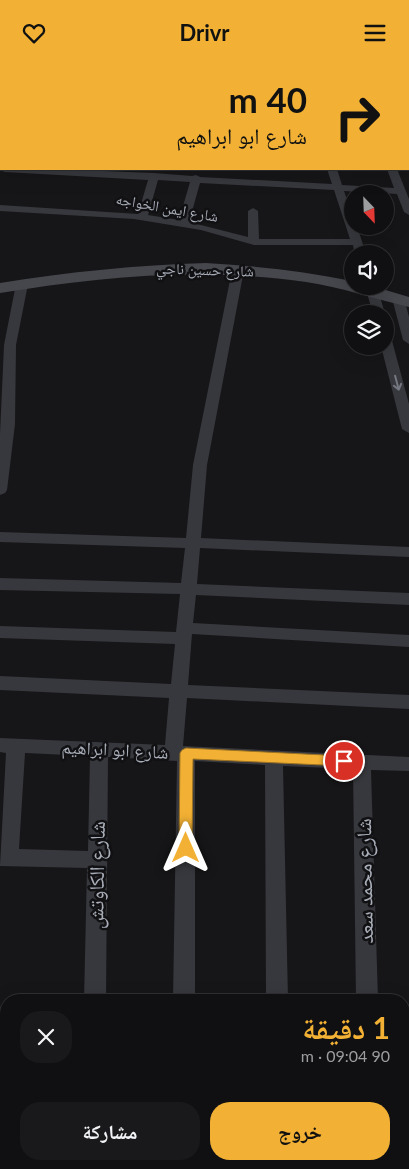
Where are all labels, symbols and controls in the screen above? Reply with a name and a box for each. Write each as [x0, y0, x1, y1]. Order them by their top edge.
icon: heart [20, 19, 48, 47]
text: Drivr [179, 19, 230, 46]
icon: menu [361, 19, 389, 47]
text: 40 m [229, 78, 307, 120]
icon: right [325, 85, 390, 150]
text: شارع ابو ابراهيم [176, 122, 307, 149]
north arrow [344, 185, 394, 235]
map controls [344, 185, 394, 355]
street label: شارع ايمن الخواجه [114, 189, 220, 227]
button: sound [344, 245, 394, 295]
street label: شارع حسين ناجي [156, 258, 254, 284]
button: layers [344, 305, 394, 355]
one-way arrow [393, 375, 403, 391]
street label: شارع ابو ابراهيم [61, 735, 169, 765]
pin [323, 740, 365, 782]
icon: arrive [330, 747, 358, 775]
street label: شارع محمد سعد [350, 818, 379, 944]
street label: شارع الكاوتش [82, 821, 111, 929]
position arrow [159, 821, 211, 873]
text: 1 دقيقة [302, 1009, 390, 1045]
button: close [20, 1011, 72, 1063]
text: 90 m · 09:04 [301, 1046, 390, 1065]
button: مشاركة [20, 1102, 200, 1160]
button: خروج [210, 1102, 390, 1160]

